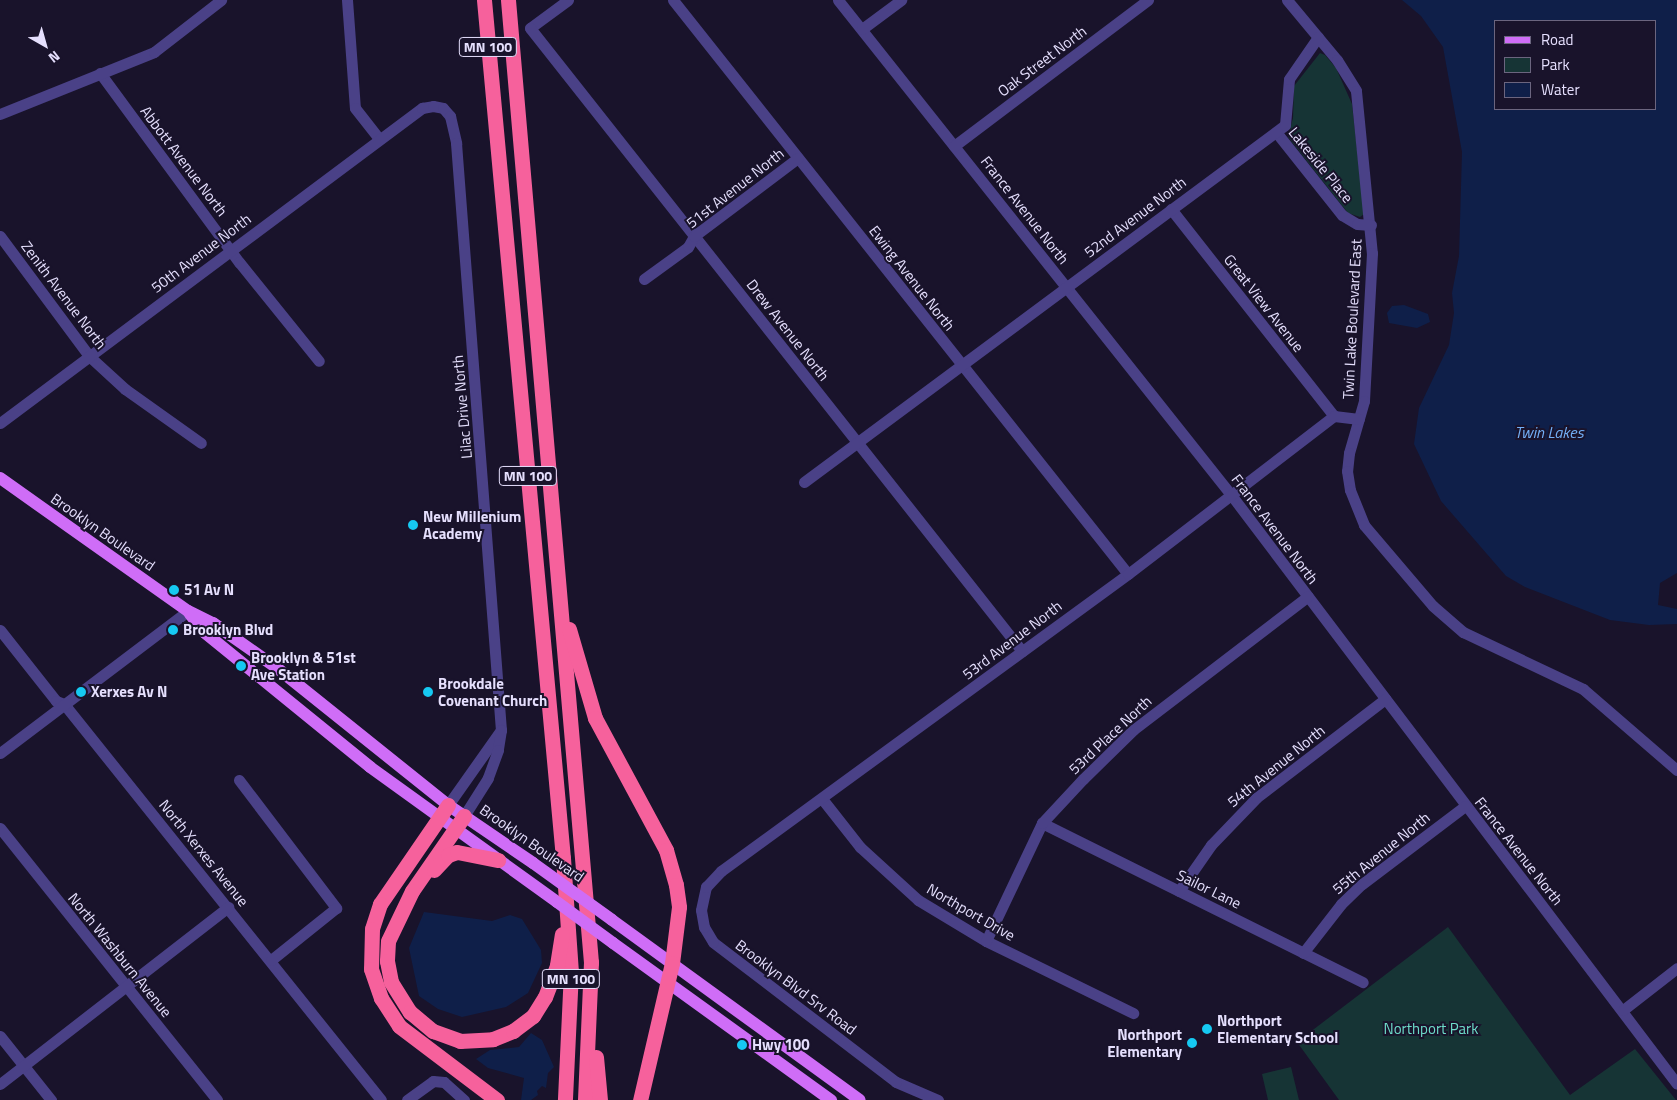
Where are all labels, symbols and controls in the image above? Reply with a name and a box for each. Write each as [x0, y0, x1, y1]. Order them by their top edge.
north arrow [20, 20, 70, 70]
legend [1494, 20, 1657, 110]
street label: Oak Street North [994, 22, 1090, 100]
text: Road [1541, 28, 1573, 51]
road number: MN 100 [458, 36, 518, 58]
text: N [44, 46, 65, 68]
text: Park [1541, 53, 1570, 76]
text: Water [1541, 78, 1580, 101]
street label: Abbott Avenue North [137, 102, 231, 220]
street label: Lakeside Place [1285, 123, 1357, 207]
street label: 51st Avenue North [683, 144, 787, 232]
street label: France Avenue North [977, 152, 1073, 268]
street label: 52nd Avenue North [1081, 173, 1189, 261]
street label: 50th Avenue North [148, 210, 254, 296]
street label: Ewing Avenue North [865, 222, 959, 334]
street label: Zenith Avenue North [18, 238, 110, 352]
street label: Twin Lake Boulevard East [1339, 238, 1365, 400]
street label: Great View Avenue [1220, 251, 1308, 355]
street label: Drew Avenue North [743, 276, 833, 384]
street label: Lilac Drive North [449, 354, 475, 460]
water label: Twin Lakes [1514, 422, 1584, 442]
road number: MN 100 [498, 464, 558, 488]
street label: France Avenue North [1228, 471, 1322, 587]
street label: Brooklyn Boulevard [47, 489, 159, 575]
place label: New Millenium Academy [423, 507, 521, 542]
marker: New Millenium Academy [407, 519, 419, 531]
place label: 51 Av N [184, 581, 234, 599]
marker: 51 Av N [168, 584, 180, 596]
street label: 53rd Avenue North [959, 597, 1065, 683]
place label: Brooklyn Blvd [183, 621, 273, 639]
marker: Brooklyn Blvd [167, 624, 179, 636]
place label: Brooklyn & 51st Ave Station [251, 648, 356, 683]
marker: Brooklyn & 51st Ave Station [235, 660, 247, 672]
place label: Brookdale Covenant Church [438, 674, 547, 709]
place label: Xerxes Av N [91, 683, 167, 701]
marker: Xerxes Av N [75, 686, 87, 698]
marker: Brookdale Covenant Church [422, 686, 434, 698]
street label: 53rd Place North [1065, 692, 1155, 778]
street label: 54th Avenue North [1224, 721, 1328, 811]
street label: France Avenue North [1471, 793, 1567, 909]
street label: North Xerxes Avenue [155, 796, 253, 910]
street label: Brooklyn Boulevard [476, 800, 588, 886]
street label: 55th Avenue North [1329, 808, 1433, 898]
street label: Sailor Lane [1174, 866, 1244, 912]
street label: Northport Drive [924, 879, 1018, 945]
street label: North Washburn Avenue [64, 889, 176, 1021]
street label: Brooklyn Blvd Srv Road [732, 936, 860, 1038]
road number: MN 100 [541, 968, 601, 991]
place label: Northport Elementary School [1217, 1011, 1338, 1046]
park label: Northport Park [1384, 1020, 1478, 1038]
marker: Northport Elementary School [1201, 1023, 1213, 1035]
place label: Northport Elementary [1107, 1025, 1182, 1060]
place label: Hwy 100 [752, 1036, 810, 1054]
marker: Northport Elementary [1186, 1037, 1198, 1049]
marker: Hwy 100 [736, 1039, 748, 1051]

